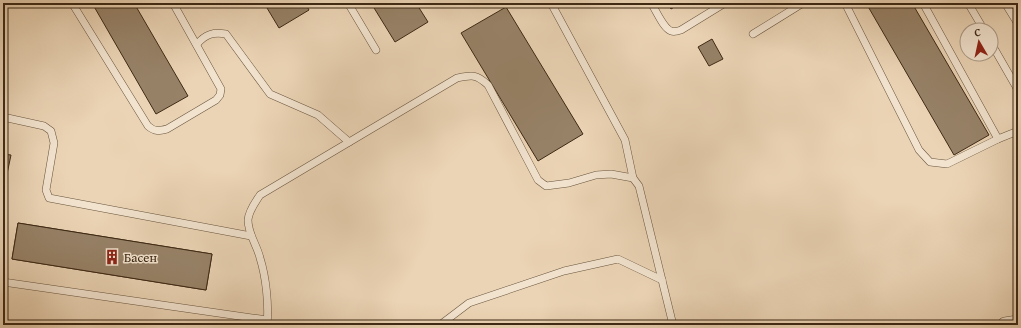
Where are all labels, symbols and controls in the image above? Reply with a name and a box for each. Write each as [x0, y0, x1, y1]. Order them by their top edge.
north arrow [959, 22, 999, 62]
text: С [973, 24, 982, 41]
building icon: Басен [103, 248, 121, 266]
place label: Басен [124, 248, 157, 267]

